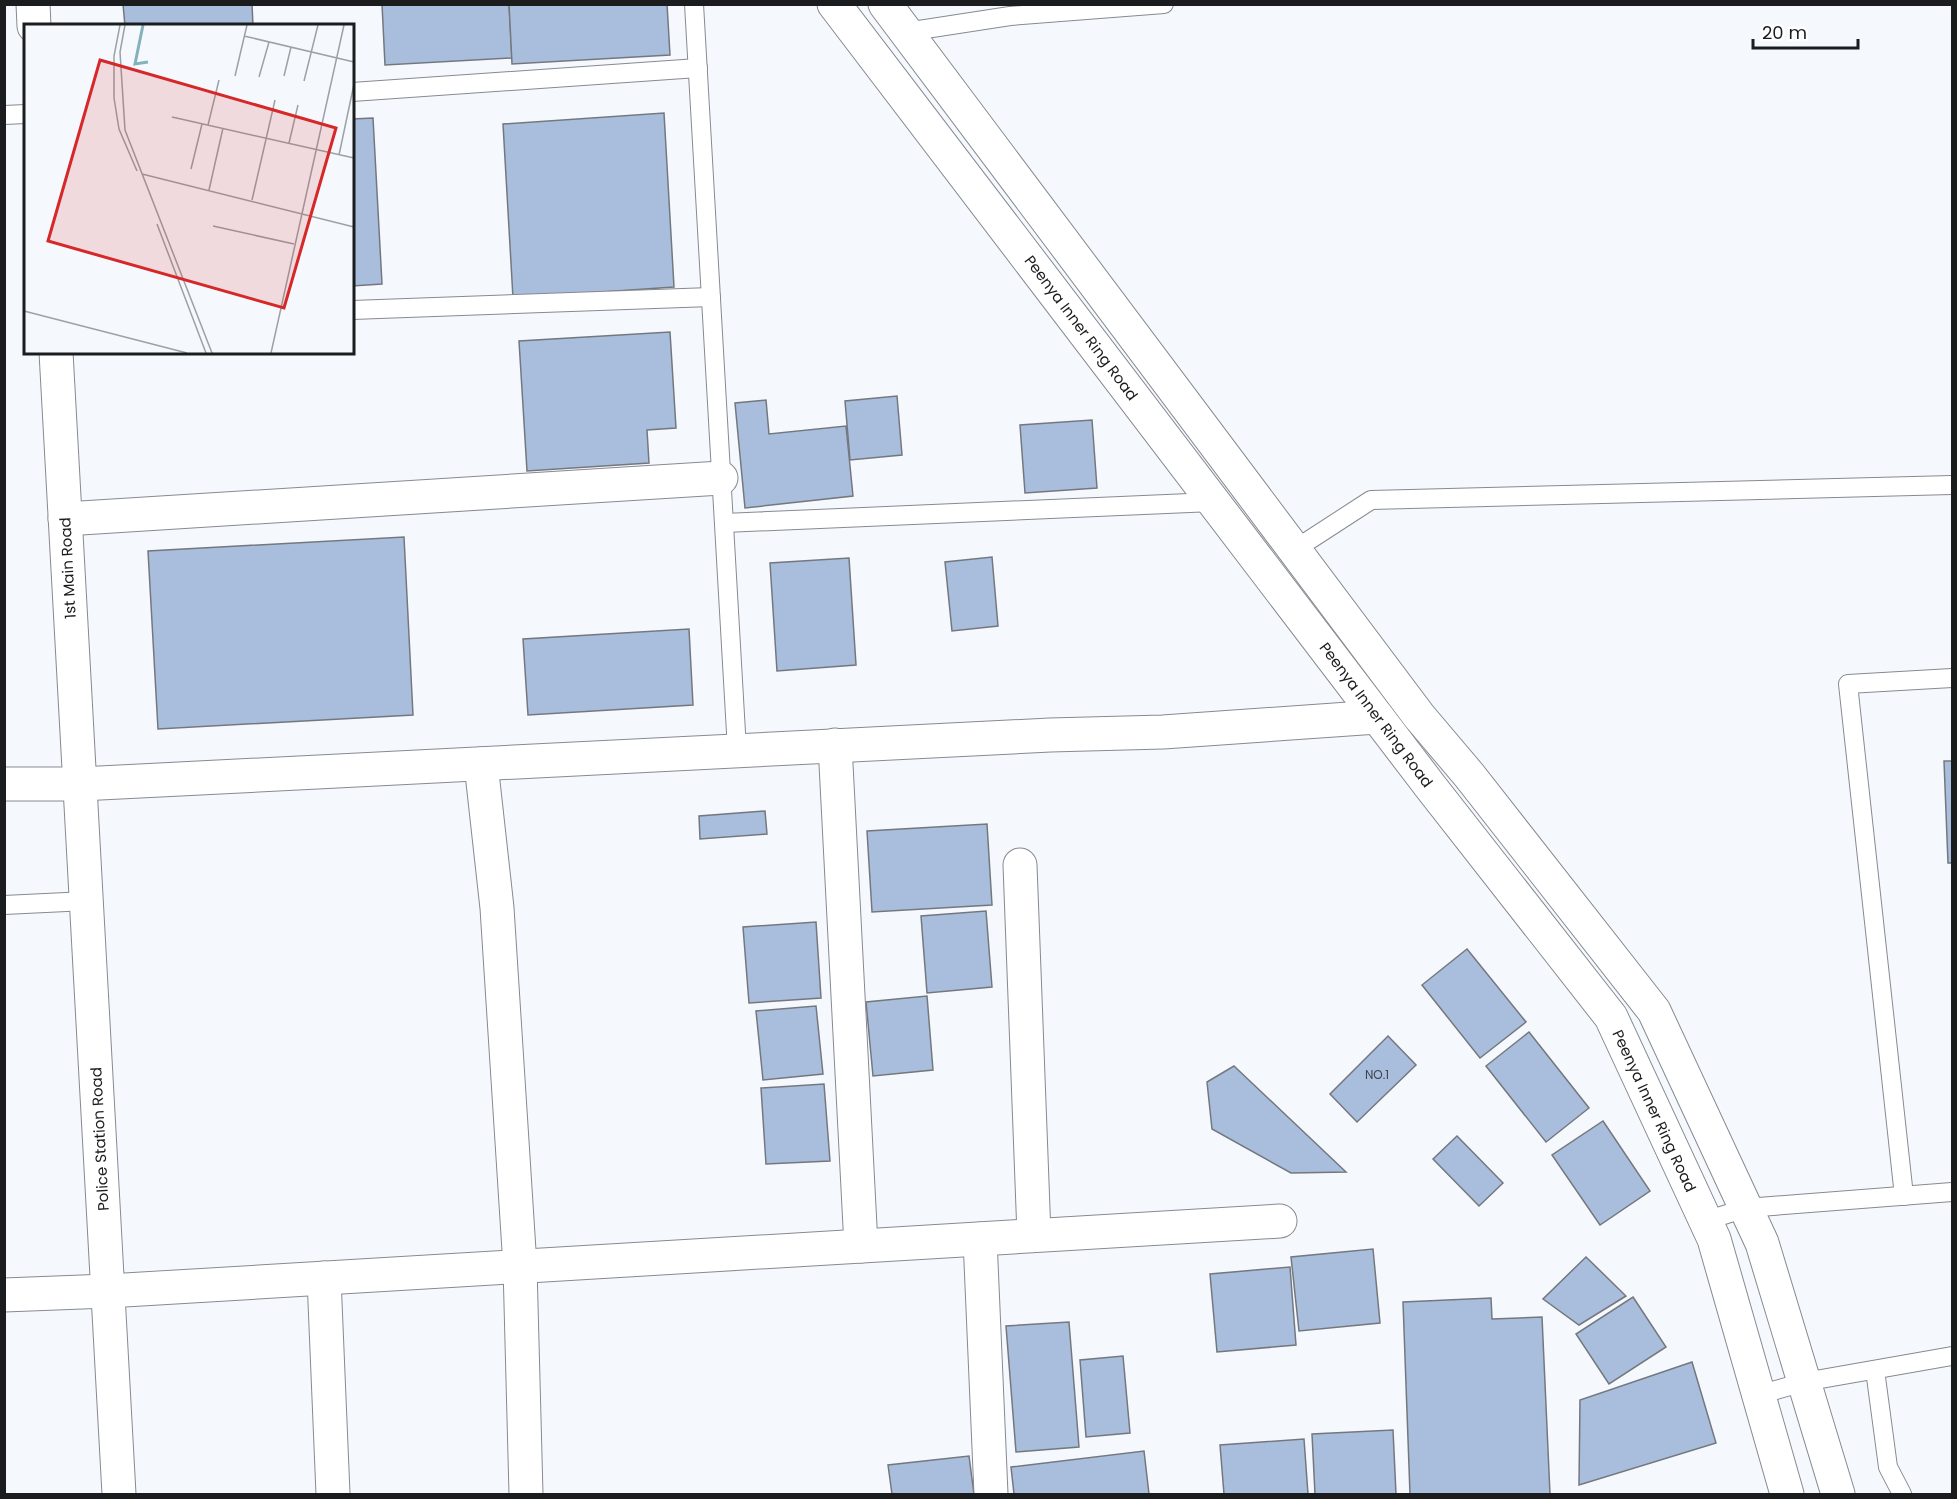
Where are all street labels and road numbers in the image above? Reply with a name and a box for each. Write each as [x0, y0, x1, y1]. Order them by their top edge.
street label: Peenya Inner Ring Road [1020, 251, 1143, 405]
street label: 1st Main Road [54, 517, 81, 619]
street label: Peenya Inner Ring Road [1315, 638, 1438, 792]
street label: Peenya Inner Ring Road [1608, 1026, 1701, 1195]
street label: Police Station Road [85, 1067, 114, 1211]

